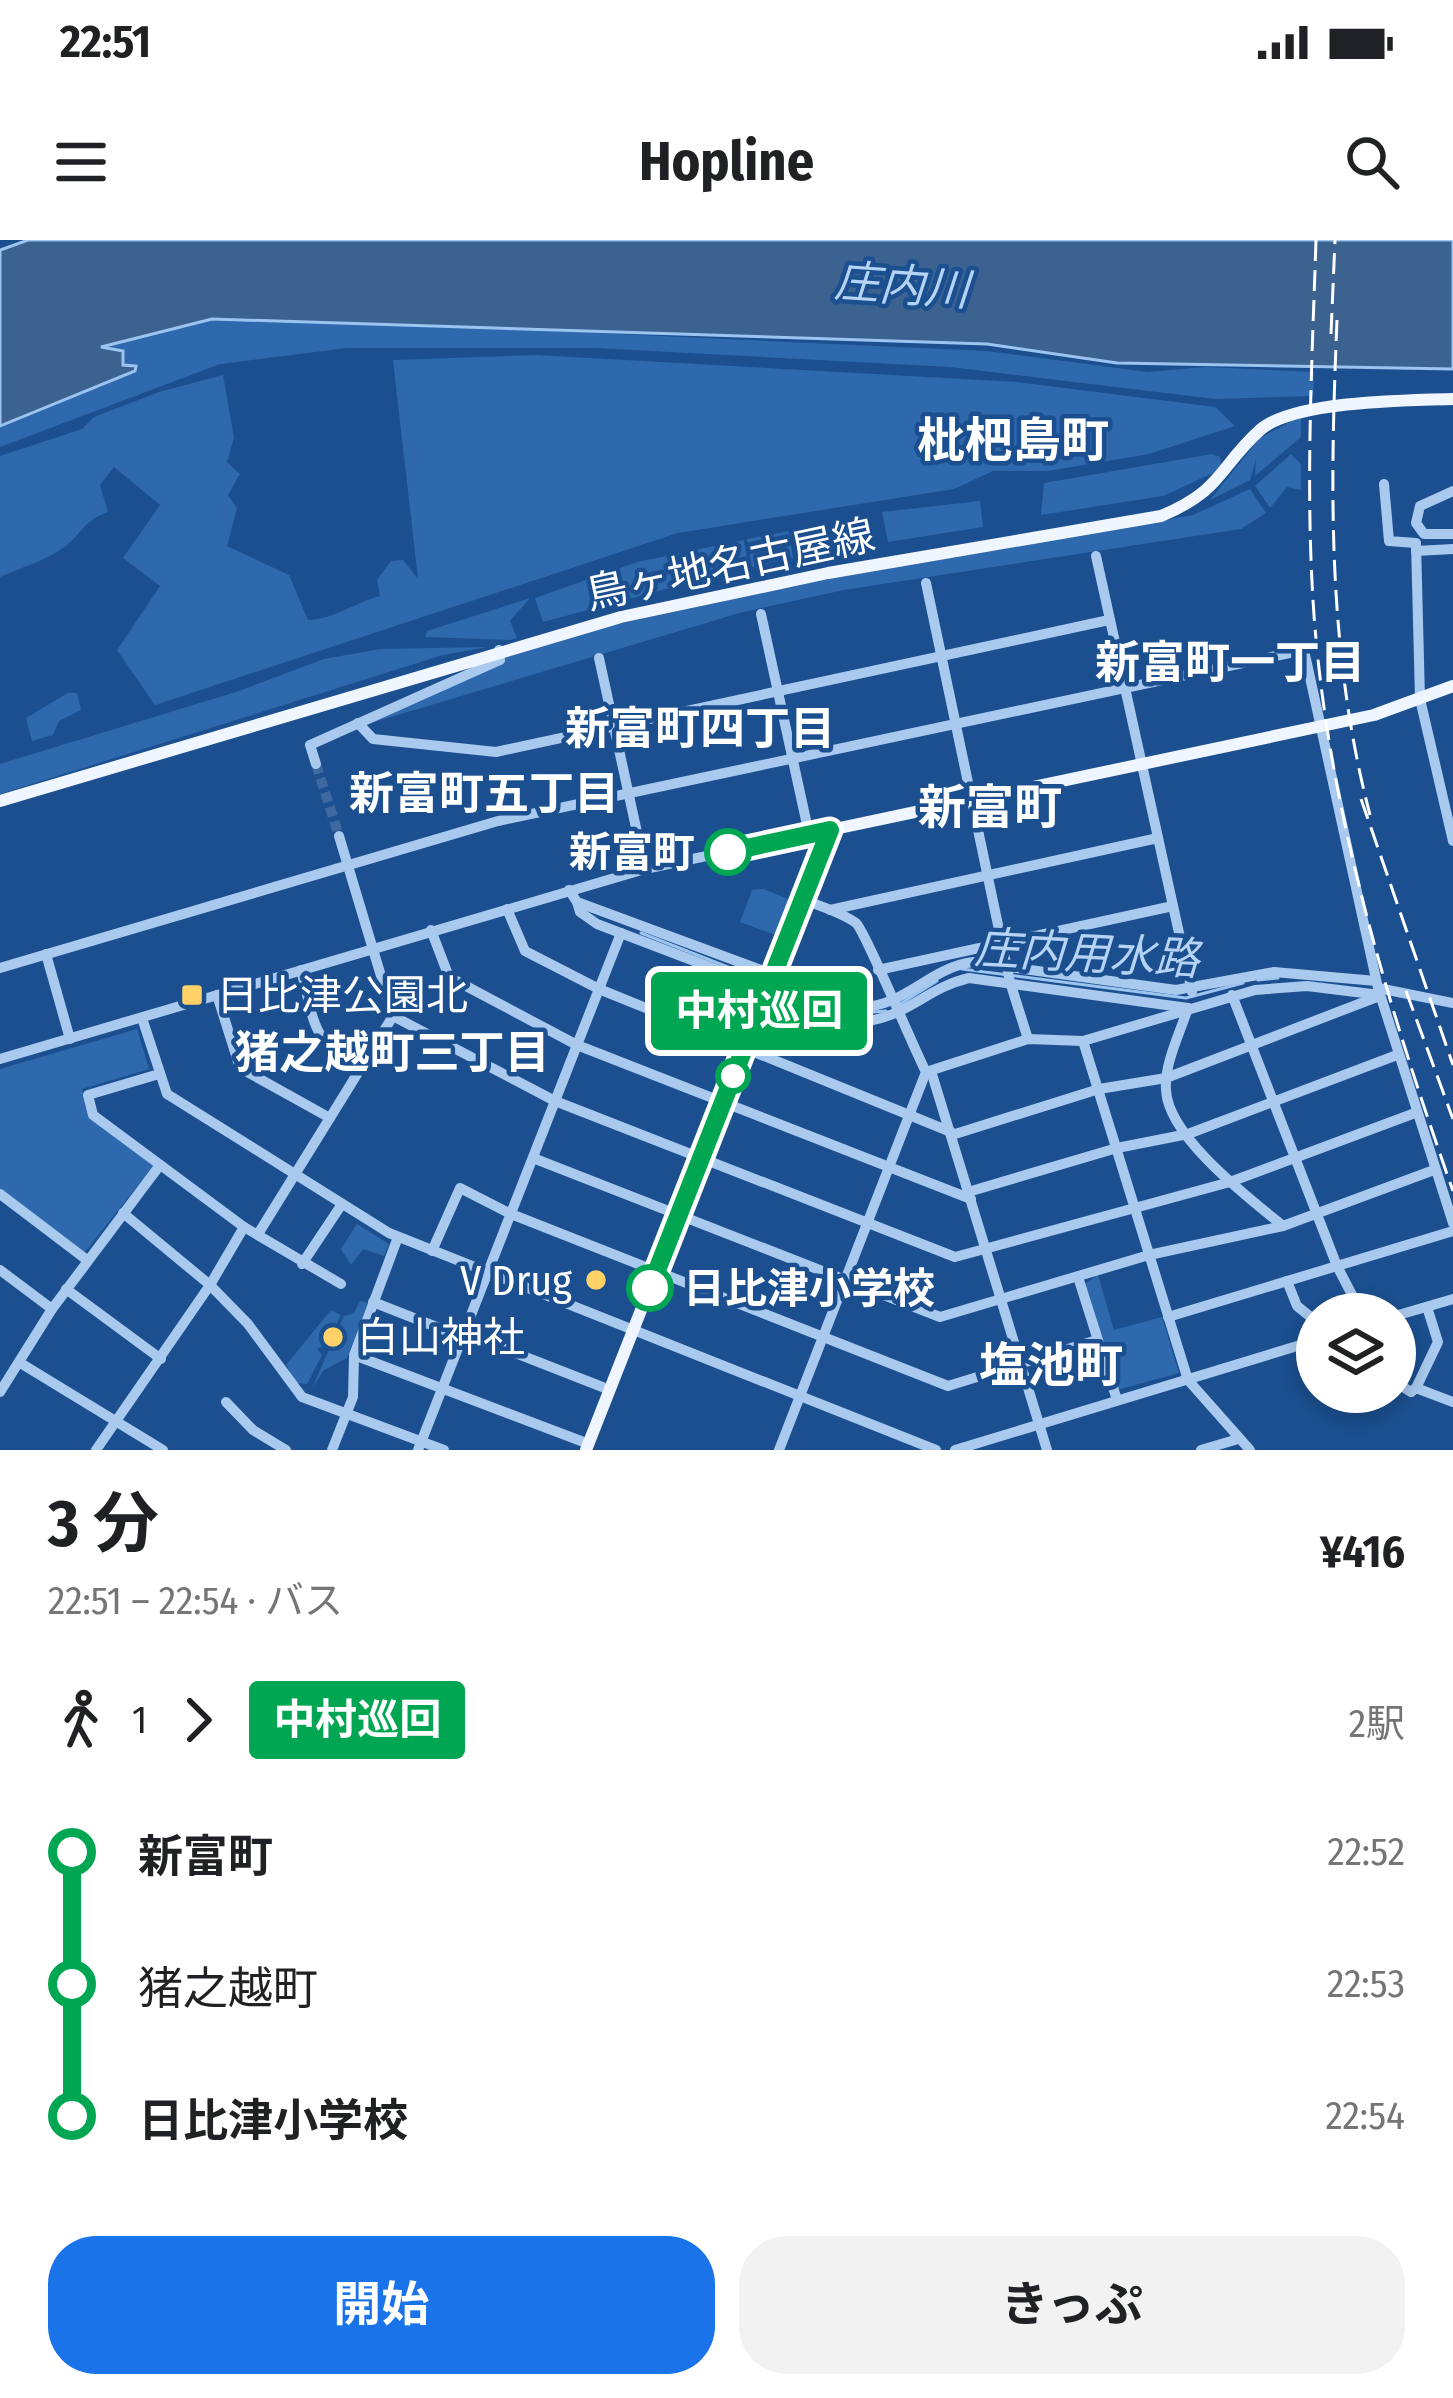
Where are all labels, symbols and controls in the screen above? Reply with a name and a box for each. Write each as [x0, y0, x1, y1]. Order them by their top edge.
text: 22:51 [60, 15, 151, 69]
icon: menu [48, 129, 114, 195]
icon: search [1339, 129, 1405, 195]
text: Hopline [639, 130, 814, 194]
water label: 庄内川 [833, 254, 975, 318]
district label: 枇杷島町 [917, 412, 1109, 470]
street label: 鳥ヶ地名古屋線 [581, 510, 879, 620]
district label: 新富町一丁目 [1095, 636, 1365, 690]
district label: 新富町四丁目 [565, 702, 835, 756]
district label: 新富町五丁目 [349, 767, 619, 821]
district label: 新富町 [918, 779, 1062, 837]
place label: 新富町 [569, 828, 695, 878]
marker: 新富町 [706, 830, 750, 874]
water label: 庄内用水路 [973, 921, 1205, 987]
place label: 日比津公園北 [216, 971, 468, 1021]
line badge: 中村巡回 [675, 972, 843, 1050]
marker: 日比津公園北 [179, 982, 205, 1008]
text: 中村巡回 [675, 986, 843, 1036]
district label: 猪之越町三丁目 [234, 1026, 550, 1080]
unlabelled marker [717, 1060, 749, 1092]
place label: V Drug [460, 1256, 572, 1306]
place label: 日比津小学校 [683, 1264, 935, 1314]
marker: 日比津小学校 [628, 1266, 672, 1310]
marker: V Drug [583, 1267, 609, 1293]
map controls [1296, 1293, 1416, 1413]
button: layers [1296, 1293, 1416, 1413]
place label: 白山神社 [357, 1313, 525, 1363]
marker: 白山神社 [320, 1324, 346, 1350]
district label: 塩池町 [979, 1337, 1123, 1395]
text: 3 分 [48, 1484, 159, 1563]
text: ¥416 [1320, 1525, 1405, 1579]
text: 22:51 – 22:54 · バス [48, 1578, 343, 1624]
icon: walk [48, 1687, 114, 1753]
icon: forward [165, 1687, 231, 1753]
text: 中村巡回 [273, 1695, 441, 1745]
text: 1 [132, 1697, 147, 1743]
text: 2駅 [1349, 1701, 1405, 1747]
text: 22:52 [1327, 1829, 1405, 1875]
text: 新富町 [138, 1830, 273, 1884]
text: 22:53 [1327, 1961, 1405, 2007]
text: 猪之越町 [138, 1962, 318, 2016]
text: 22:54 [1325, 2093, 1405, 2139]
text: 日比津小学校 [138, 2094, 408, 2148]
button: 開始 [48, 2236, 715, 2374]
button: きっぷ [739, 2236, 1405, 2374]

